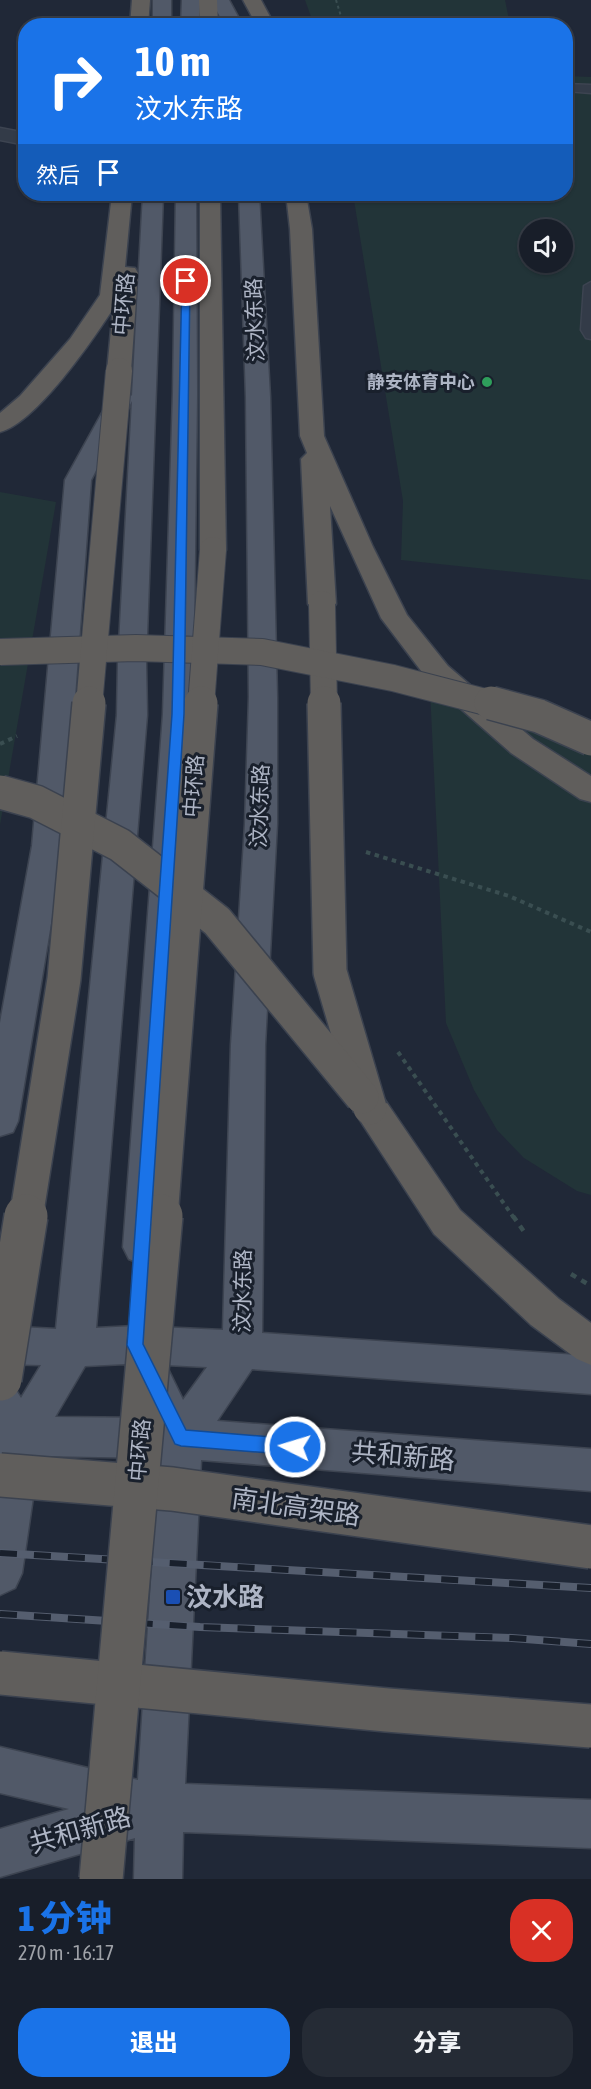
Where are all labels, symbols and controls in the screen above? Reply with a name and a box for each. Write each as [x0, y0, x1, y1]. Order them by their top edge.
text: 10 m [135, 37, 210, 85]
icon: right [36, 42, 114, 120]
text: 汶水东路 [135, 93, 243, 124]
icon: arrive [92, 156, 125, 189]
text: 然后 [36, 162, 80, 188]
map controls [519, 219, 573, 273]
button: sound [519, 219, 573, 273]
pin [160, 255, 211, 306]
icon: arrive [169, 264, 202, 297]
street label: 中环路 [108, 271, 138, 336]
street label: 汶水东路 [241, 278, 267, 362]
place label: 静安体育中心 [367, 371, 475, 392]
marker: 静安体育中心 [480, 375, 494, 389]
street label: 中环路 [179, 754, 207, 818]
street label: 汶水东路 [246, 764, 272, 848]
street label: 汶水东路 [229, 1249, 255, 1333]
position arrow [263, 1415, 327, 1479]
street label: 中环路 [124, 1417, 154, 1482]
street label: 共和新路 [350, 1437, 456, 1475]
street label: 南北高架路 [230, 1483, 362, 1531]
place label: 汶水路 [186, 1582, 264, 1612]
marker: 汶水路 [164, 1588, 182, 1606]
street label: 共和新路 [26, 1801, 134, 1859]
text: 1 分钟 [18, 1897, 112, 1939]
button: close [510, 1899, 573, 1962]
text: 270 m · 16:17 [18, 1941, 114, 1964]
button: 退出 [18, 2008, 290, 2077]
button: 分享 [302, 2008, 573, 2077]

